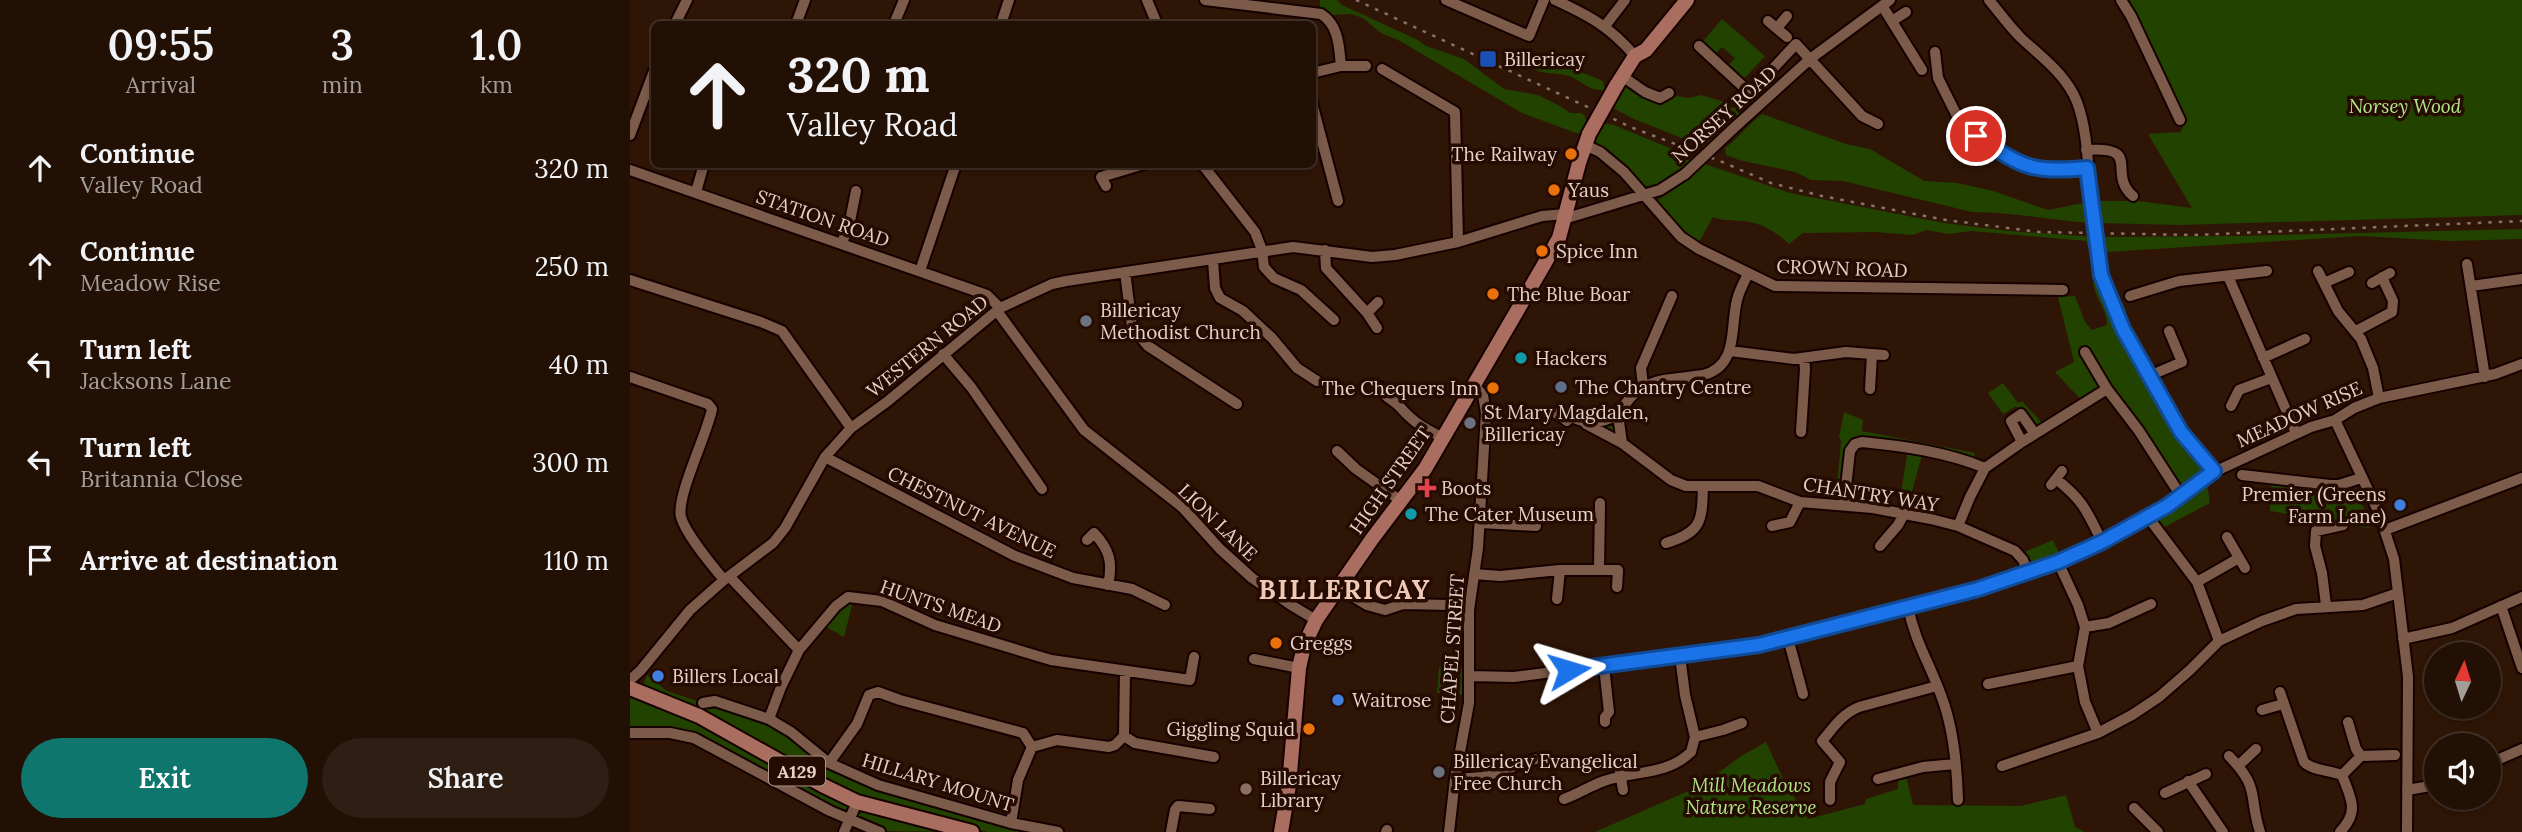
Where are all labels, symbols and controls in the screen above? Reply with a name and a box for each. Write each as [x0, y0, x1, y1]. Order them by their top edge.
text: 09:55 [107, 18, 214, 72]
text: 3 [330, 18, 354, 72]
text: 1.0 [470, 18, 523, 72]
text: 320 m [787, 43, 930, 105]
place label: Billericay [1504, 47, 1585, 71]
icon: ahead [672, 49, 763, 140]
marker: Billericay [1478, 49, 1498, 69]
street label: NORSEY ROAD [1666, 60, 1782, 168]
text: Arrival [126, 70, 196, 99]
text: min [322, 70, 363, 99]
text: km [480, 70, 513, 99]
park label: Norsey Wood [2349, 94, 2462, 118]
text: Valley Road [787, 104, 958, 145]
pin [1946, 106, 2006, 166]
icon: arrive [1957, 117, 1995, 155]
text: Continue [80, 137, 195, 170]
place label: The Railway [1451, 142, 1557, 166]
marker: The Railway [1563, 146, 1579, 162]
icon: ahead [21, 149, 59, 187]
text: 320 m [534, 152, 609, 185]
text: Valley Road [80, 170, 203, 199]
place label: Yaus [1567, 178, 1609, 202]
marker: Yaus [1546, 182, 1562, 198]
street label: STATION ROAD [753, 184, 893, 252]
text: Continue [80, 235, 195, 268]
place label: Spice Inn [1556, 239, 1638, 263]
marker: Spice Inn [1534, 243, 1550, 259]
icon: ahead [21, 247, 59, 285]
text: 250 m [535, 250, 609, 283]
street label: CROWN ROAD [1776, 254, 1908, 282]
text: Meadow Rise [80, 268, 221, 297]
place label: The Blue Boar [1507, 282, 1631, 306]
marker: The Blue Boar [1485, 286, 1501, 302]
street label: WESTERN ROAD [861, 290, 993, 402]
place label: Billericay Methodist Church [1100, 298, 1261, 344]
marker: Billericay Methodist Church [1078, 313, 1094, 329]
text: Turn left [80, 333, 191, 366]
icon: left [21, 345, 59, 383]
place label: Hackers [1535, 346, 1607, 370]
text: 40 m [549, 348, 609, 381]
marker: Hackers [1513, 350, 1529, 366]
text: Jacksons Lane [80, 366, 232, 395]
place label: The Chantry Centre [1575, 375, 1751, 399]
place label: The Chequers Inn [1321, 376, 1479, 400]
street label: MEADOW RISE [2232, 376, 2366, 452]
marker: The Chantry Centre [1553, 379, 1569, 395]
marker: The Chequers Inn [1485, 380, 1501, 396]
place label: St Mary Magdalen, Billericay [1484, 400, 1649, 446]
marker: St Mary Magdalen, Billericay [1462, 415, 1478, 431]
street label: HIGH STREET [1344, 422, 1436, 538]
text: Turn left [80, 431, 191, 464]
icon: left [21, 443, 59, 481]
text: 300 m [532, 446, 609, 479]
street label: CHESTNUT AVENUE [884, 461, 1060, 563]
text: Britannia Close [80, 464, 243, 493]
street label: CHANTRY WAY [1802, 471, 1941, 517]
place label: Boots [1441, 476, 1491, 500]
street label: LION LANE [1173, 478, 1263, 566]
marker: Boots [1419, 480, 1435, 496]
place label: Premier (Greens Farm Lane) [2242, 482, 2386, 529]
marker: Premier (Greens Farm Lane) [2392, 497, 2408, 513]
place label: The Cater Museum [1425, 502, 1594, 526]
marker: The Cater Museum [1403, 506, 1419, 522]
icon: arrive [21, 541, 59, 579]
text: Arrive at destination [80, 544, 338, 577]
text: 110 m [544, 544, 609, 577]
district label: BILLERICAY [1259, 573, 1431, 606]
street label: CHAPEL STREET [1435, 573, 1469, 725]
street label: HUNTS MEAD [877, 574, 1005, 638]
place label: Greggs [1290, 631, 1353, 655]
position arrow [1532, 633, 1606, 707]
marker: Greggs [1268, 635, 1284, 651]
north arrow [2424, 642, 2501, 719]
map controls [2424, 642, 2501, 810]
place label: Billers Local [672, 664, 779, 688]
marker: Billers Local [650, 668, 666, 684]
place label: Waitrose [1352, 688, 1431, 712]
marker: Waitrose [1330, 692, 1346, 708]
place label: Giggling Squid [1166, 717, 1295, 741]
marker: Giggling Squid [1301, 721, 1317, 737]
button: sound [2424, 733, 2501, 810]
button: Exit [21, 738, 308, 818]
button: Share [322, 738, 609, 818]
street label: HILLARY MOUNT [859, 748, 1017, 816]
place label: Billericay Evangelical Free Church [1453, 749, 1638, 795]
road number: A129 [769, 756, 825, 786]
marker: Billericay Evangelical Free Church [1431, 764, 1447, 780]
place label: Billericay Library [1260, 766, 1341, 812]
park label: Mill Meadows Nature Reserve [1685, 773, 1817, 819]
marker: Billericay Library [1238, 781, 1254, 797]

